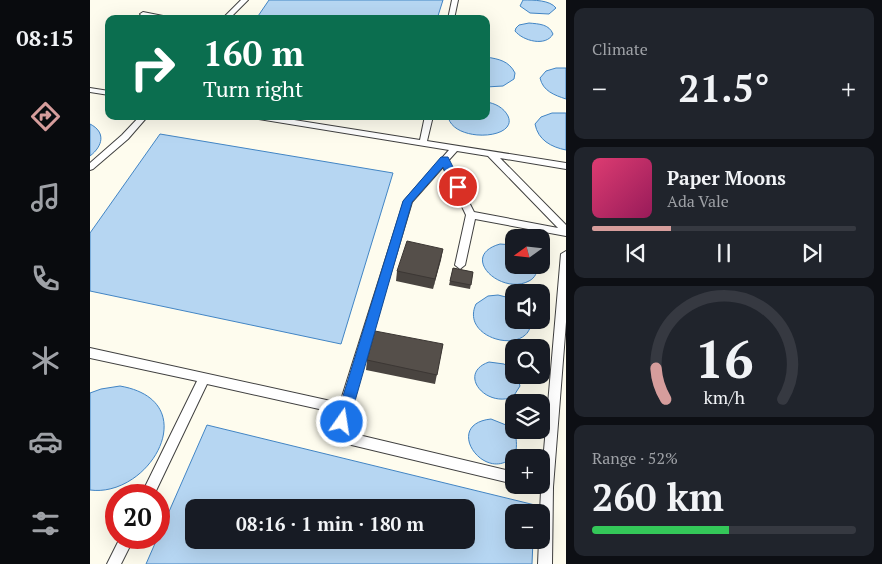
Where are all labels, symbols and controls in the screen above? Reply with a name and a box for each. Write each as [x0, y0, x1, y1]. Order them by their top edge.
text: 08:15 [16, 23, 74, 52]
text: 160 m [203, 30, 304, 76]
icon: right [120, 35, 185, 100]
text: Climate [592, 38, 648, 60]
text: 21.5° [678, 63, 770, 113]
text: − [592, 70, 607, 107]
text: + [841, 70, 856, 107]
text: Turn right [203, 74, 303, 103]
icon: directions [28, 99, 63, 134]
text: Paper Moons [667, 165, 786, 190]
pin [437, 166, 479, 208]
icon: arrive [444, 173, 472, 201]
icon: music [28, 180, 63, 215]
text: Ada Vale [667, 190, 729, 212]
north arrow [505, 229, 550, 274]
map controls [505, 229, 550, 549]
icon: previous [622, 239, 650, 267]
icon: pause [710, 239, 738, 267]
icon: next [798, 239, 826, 267]
icon: phone [28, 261, 63, 296]
button: sound [505, 284, 550, 329]
text: 16 [695, 324, 753, 393]
button: search [505, 339, 550, 384]
icon: climate [28, 343, 63, 378]
text: km/h [703, 385, 745, 409]
button: layers [505, 394, 550, 439]
position arrow [315, 395, 367, 447]
icon: car [28, 424, 63, 459]
text: Range · 52% [592, 447, 678, 469]
button: + [505, 449, 550, 494]
text: 260 km [592, 472, 724, 522]
speed limit sign: 20 [105, 484, 170, 549]
button: − [505, 504, 550, 549]
icon: filters [28, 506, 63, 541]
text: 08:16 · 1 min · 180 m [236, 511, 424, 536]

